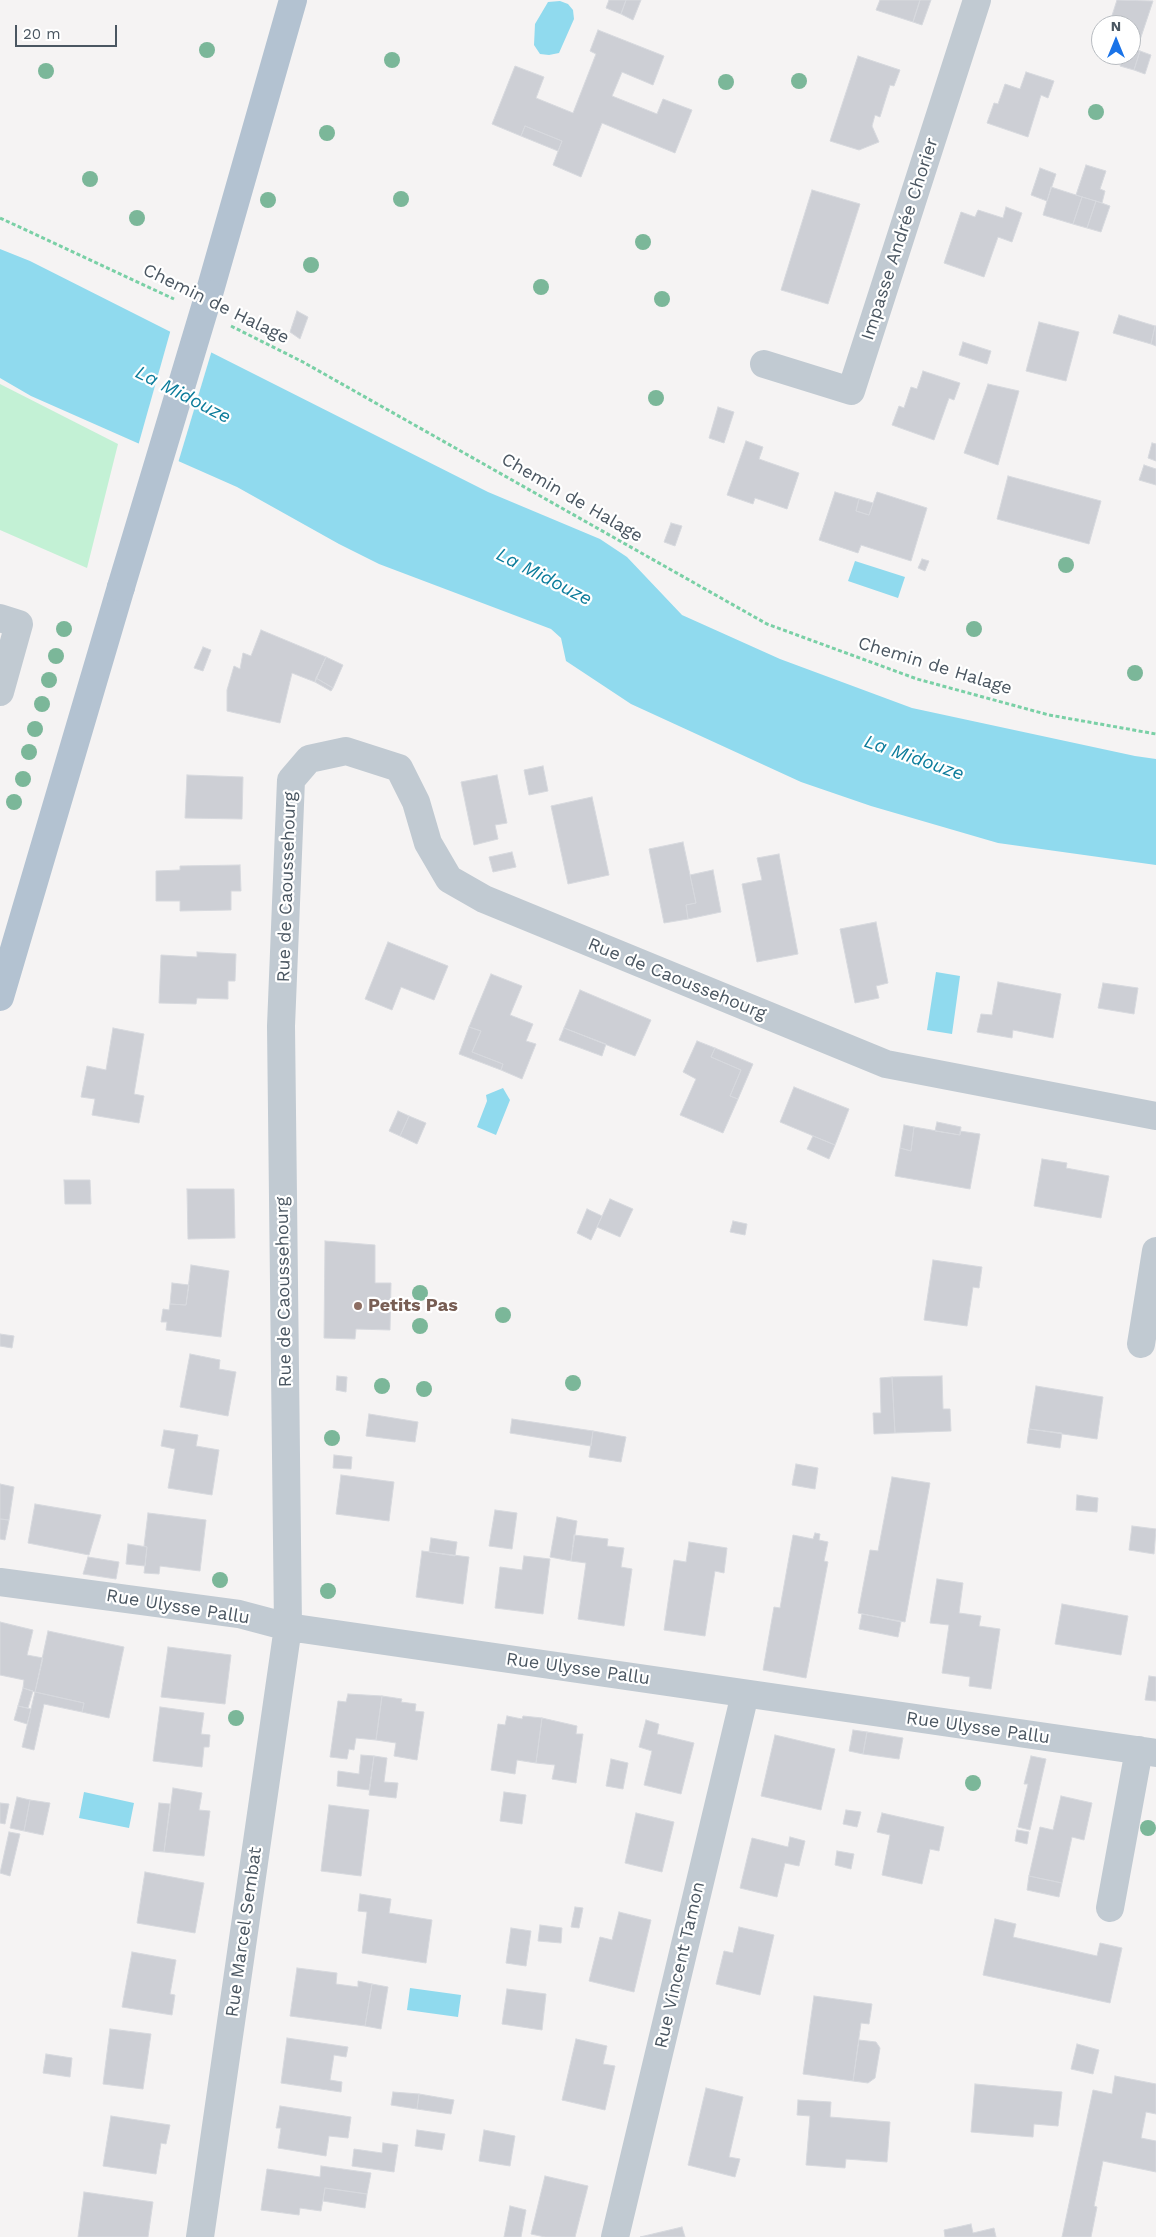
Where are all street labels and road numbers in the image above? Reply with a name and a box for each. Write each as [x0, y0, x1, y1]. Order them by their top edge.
street label: Impasse Andrée Chorier [857, 135, 943, 343]
street label: Chemin de Halage [139, 259, 293, 349]
street label: Chemin de Halage [497, 449, 647, 547]
street label: Chemin de Halage [855, 632, 1015, 700]
street label: Rue de Caoussehourg [273, 791, 301, 983]
street label: Rue de Caoussehourg [585, 933, 769, 1025]
street label: Rue de Caoussehourg [272, 1197, 296, 1387]
street label: Rue Ulysse Pallu [105, 1585, 251, 1629]
street label: Rue Ulysse Pallu [505, 1648, 651, 1690]
street label: Rue Ulysse Pallu [905, 1707, 1051, 1749]
street label: Rue Marcel Sembat [221, 1845, 267, 2019]
street label: Rue Vincent Tamon [650, 1880, 710, 2050]

